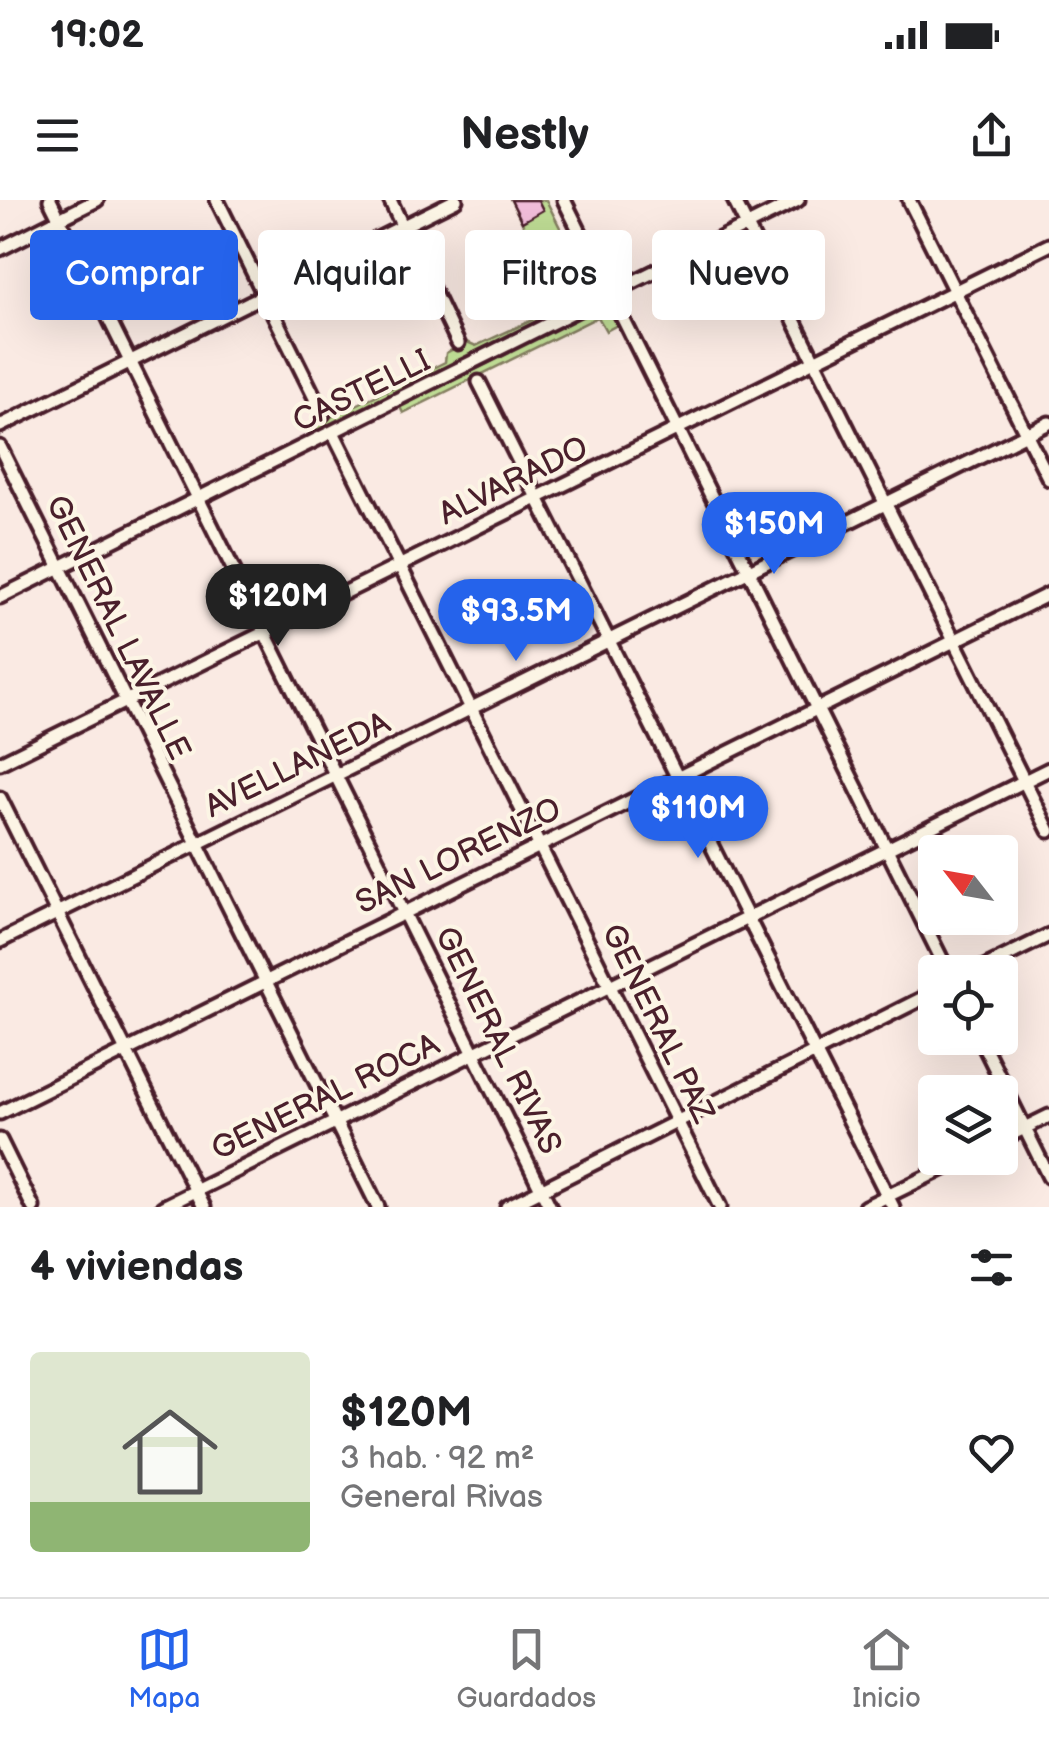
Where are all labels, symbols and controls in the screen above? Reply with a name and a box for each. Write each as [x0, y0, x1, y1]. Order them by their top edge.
text: 19:02 [50, 13, 144, 58]
icon: menu [30, 108, 85, 163]
text: Nestly [460, 108, 589, 163]
icon: share [964, 108, 1019, 163]
chip: Comprar [30, 230, 238, 320]
chip: Alquilar [258, 230, 445, 320]
chip: Filtros [465, 230, 632, 320]
chip: Nuevo [652, 230, 825, 320]
street label: CASTELLI [287, 341, 437, 441]
street label: ALVARADO [432, 428, 595, 534]
street label: GENERAL LAVALLE [37, 489, 199, 766]
pin: $150M [704, 492, 844, 577]
text: $150M [724, 505, 824, 544]
pin: $120M [208, 564, 348, 649]
text: $120M [228, 577, 328, 616]
pin: $93.5M [435, 579, 597, 664]
text: $93.5M [460, 592, 572, 631]
street label: AVELLANEDA [199, 704, 397, 827]
pin: $110M [628, 776, 768, 861]
text: $110M [650, 789, 746, 828]
street label: SAN LORENZO [349, 790, 568, 923]
north arrow [918, 835, 1018, 935]
map controls [918, 835, 1018, 1175]
street label: GENERAL PAZ [593, 918, 723, 1130]
street label: GENERAL RIVAS [426, 921, 570, 1161]
button: locate [918, 955, 1018, 1055]
street label: GENERAL ROCA [205, 1025, 446, 1169]
button: layers [918, 1075, 1018, 1175]
icon: filters [964, 1240, 1019, 1295]
text: 4 viviendas [30, 1242, 243, 1293]
text: $120M [340, 1388, 472, 1439]
icon: home [110, 1392, 230, 1512]
icon: heart [964, 1425, 1019, 1480]
text: 3 hab. · 92 m² [340, 1439, 534, 1478]
text: General Rivas [340, 1478, 543, 1517]
tab: Mapa [128, 1622, 200, 1715]
tab: Guardados [457, 1622, 596, 1715]
tab: Inicio [852, 1622, 921, 1715]

